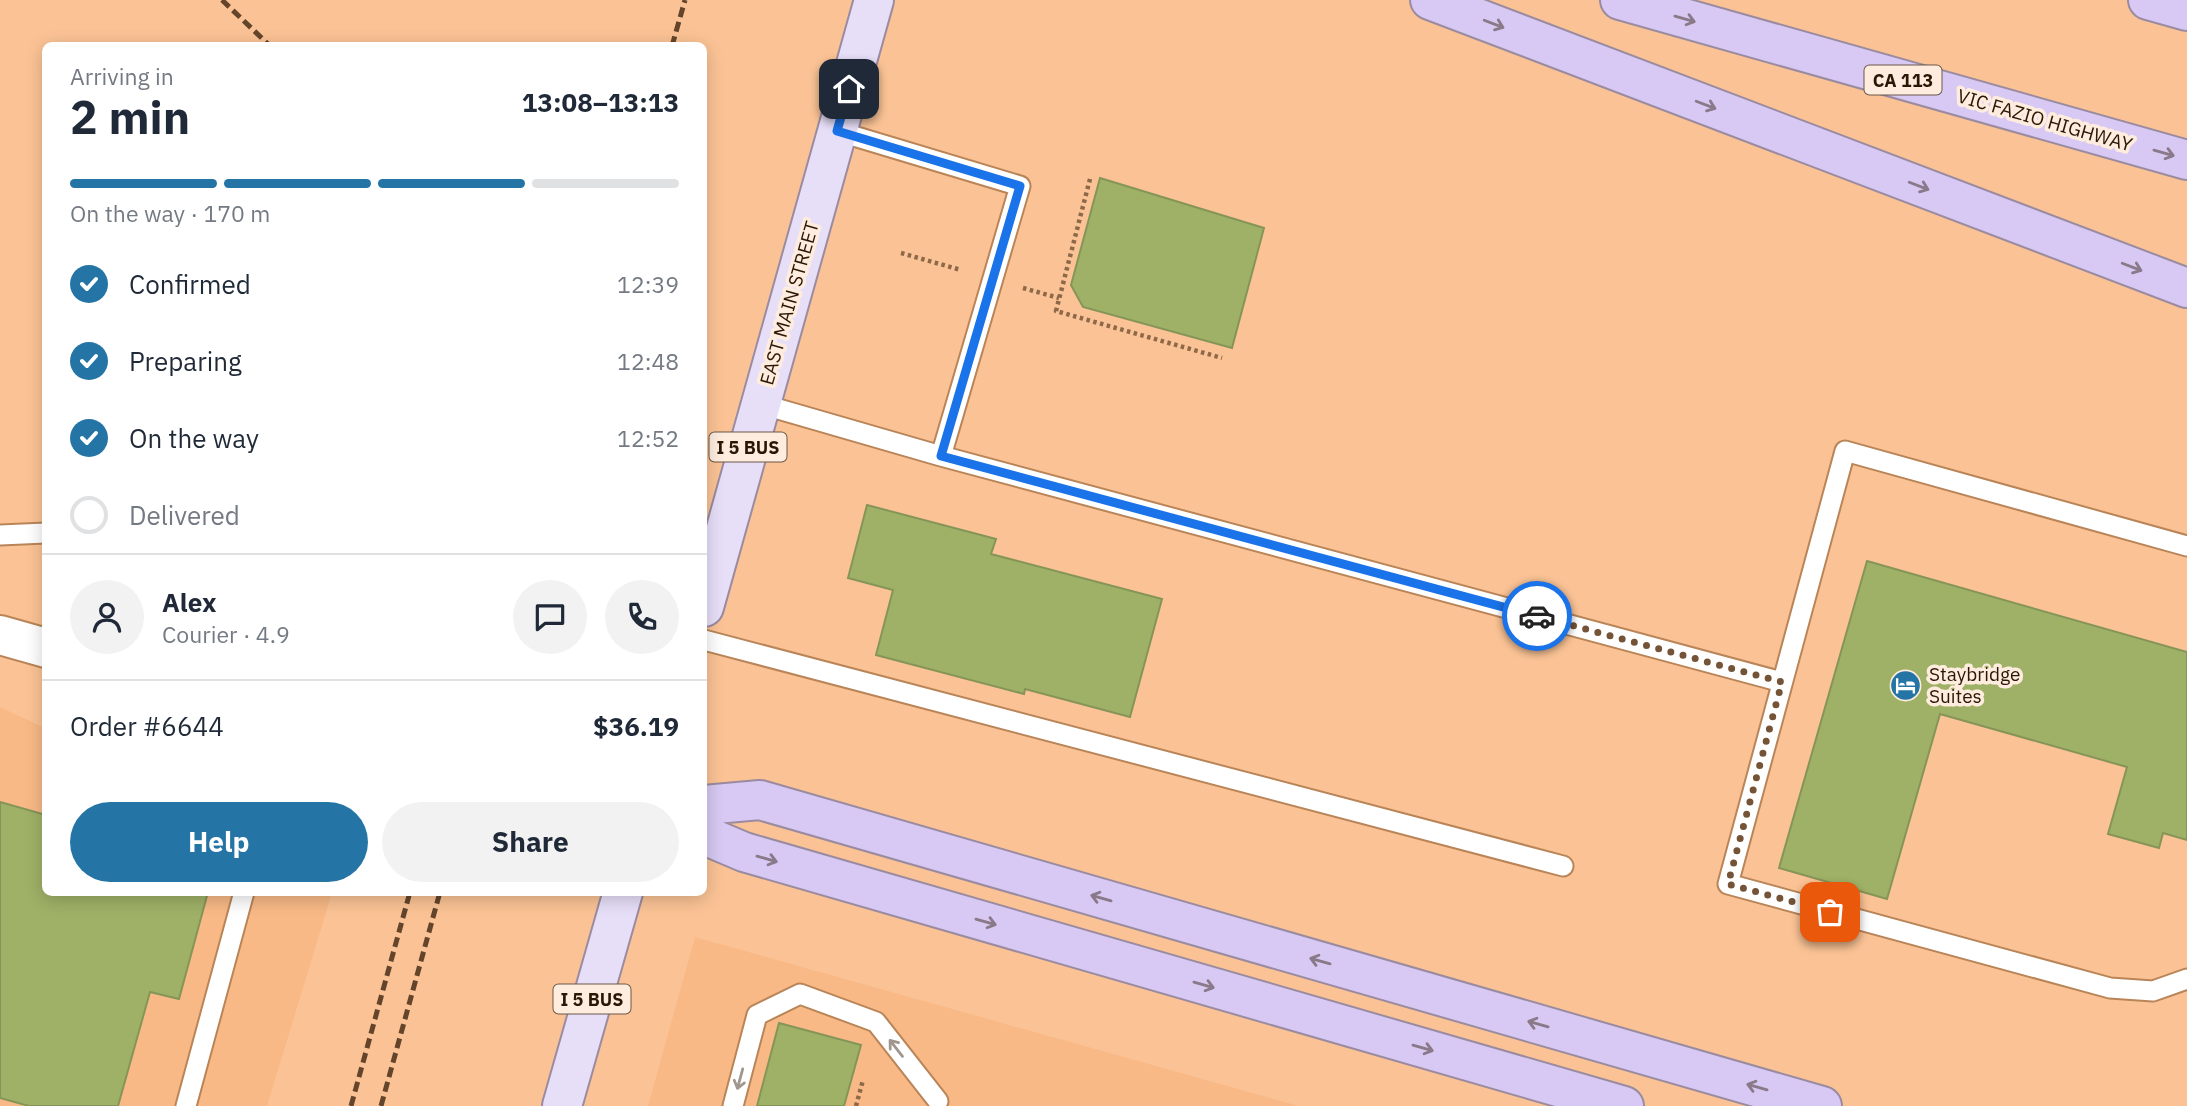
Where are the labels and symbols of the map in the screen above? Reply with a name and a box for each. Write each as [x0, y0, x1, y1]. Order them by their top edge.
one-way arrow [1674, 13, 1696, 26]
one-way arrow [1482, 19, 1504, 32]
pin [819, 59, 879, 119]
road number: CA 113 [1864, 66, 1941, 94]
street label: VIC FAZIO HIGHWAY [1955, 84, 2136, 157]
one-way arrow [1695, 100, 1717, 113]
one-way arrow [2152, 148, 2174, 161]
one-way arrow [1908, 181, 1929, 194]
street label: EAST MAIN STREET [754, 218, 824, 388]
one-way arrow [2120, 262, 2142, 275]
road number: I 5 BUS [710, 432, 786, 462]
courier [1502, 581, 1572, 651]
place label: Staybridge Suites [1929, 662, 2020, 708]
hotel icon: Staybridge Suites [1889, 668, 1923, 702]
one-way arrow [756, 853, 778, 866]
pin [1800, 882, 1860, 942]
one-way arrow [1090, 891, 1113, 904]
one-way arrow [975, 916, 997, 929]
one-way arrow [1309, 954, 1331, 967]
one-way arrow [1193, 979, 1215, 992]
road number: I 5 BUS [554, 984, 630, 1014]
one-way arrow [1528, 1017, 1550, 1030]
one-way arrow [888, 1039, 904, 1057]
one-way arrow [1411, 1042, 1434, 1055]
one-way arrow [733, 1067, 746, 1089]
one-way arrow [1746, 1080, 1769, 1093]

